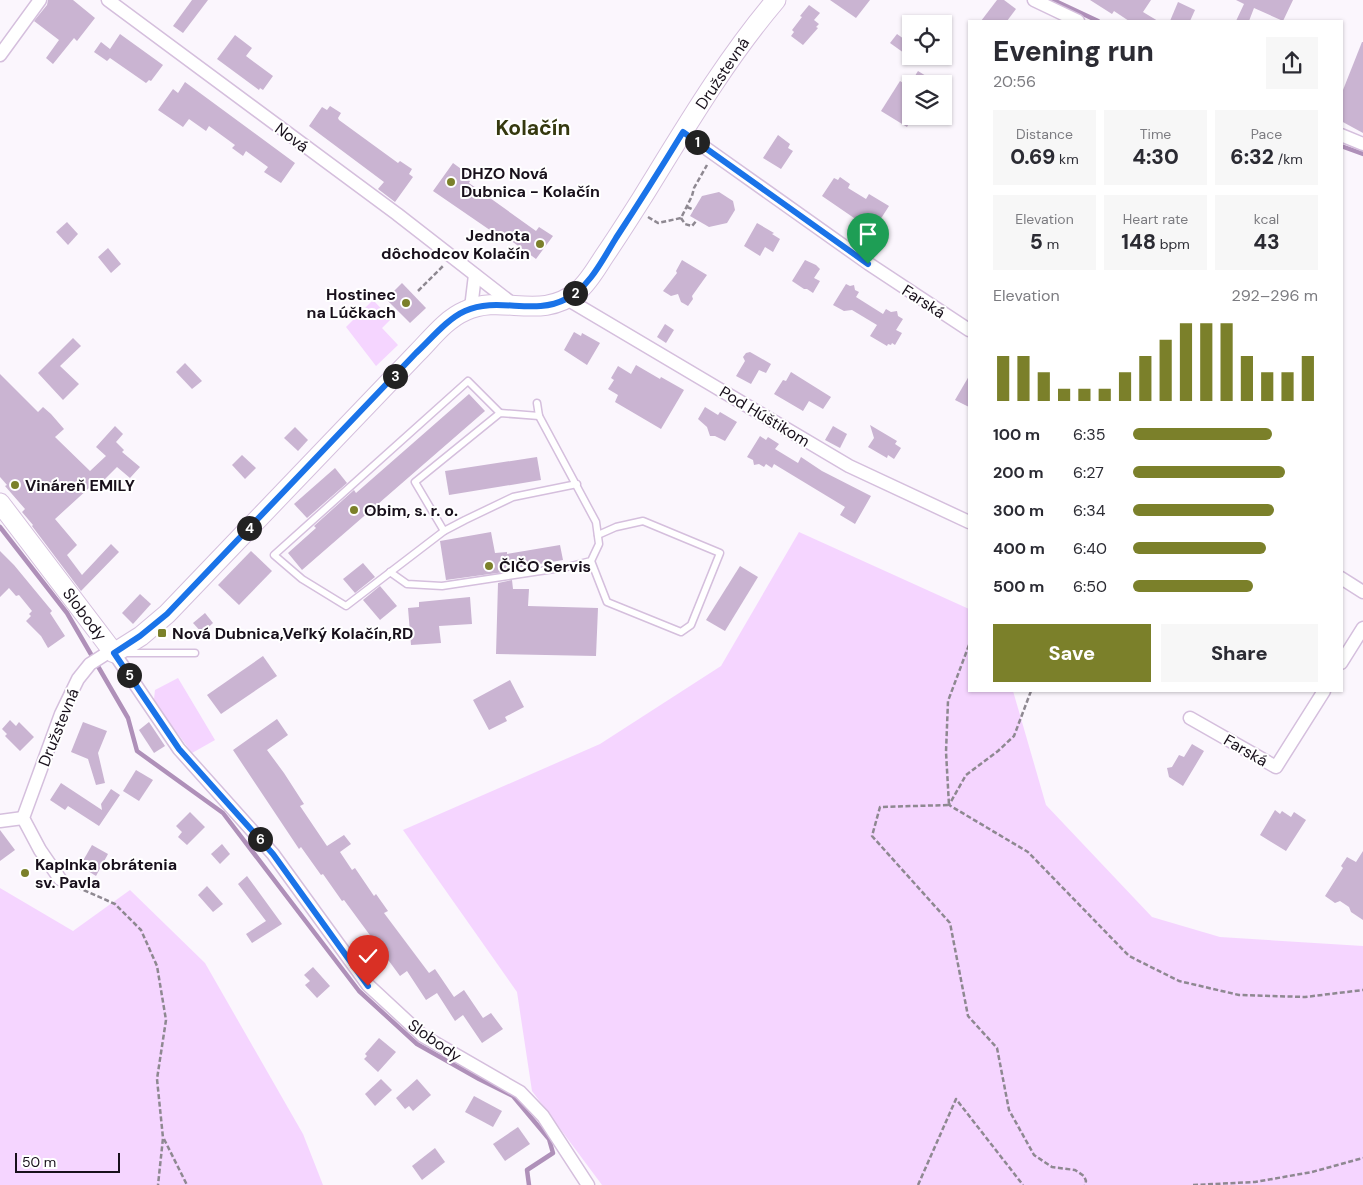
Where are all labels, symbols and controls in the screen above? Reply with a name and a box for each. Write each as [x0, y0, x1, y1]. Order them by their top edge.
map controls [902, 15, 952, 125]
button: locate [902, 15, 952, 65]
street label: Družstevná [691, 33, 754, 113]
text: Evening run [993, 33, 1154, 70]
button: share [1266, 37, 1318, 89]
text: 20:56 [993, 71, 1036, 92]
button: layers [902, 75, 952, 125]
district label: Kolačín [496, 114, 570, 142]
street label: Nová [271, 118, 313, 157]
text: Distance [1016, 125, 1073, 143]
text: Time [1140, 125, 1171, 143]
text: Pace [1251, 125, 1282, 143]
pin: 1 [684, 130, 710, 154]
text: 1 [695, 133, 700, 151]
text: 0.69 [1010, 143, 1055, 171]
text: 4:30 [1132, 143, 1179, 171]
text: 6:32 [1230, 143, 1274, 171]
text: km [1055, 150, 1079, 168]
text: /km [1274, 150, 1303, 168]
place label: DHZO Nová Dubnica - Kolačín [461, 163, 600, 202]
marker: DHZO Nová Dubnica - Kolačín [445, 176, 457, 188]
text: Elevation [1015, 210, 1074, 228]
text: Heart rate [1123, 210, 1188, 228]
text: kcal [1254, 210, 1279, 228]
pin [847, 213, 889, 264]
icon: arrive [854, 220, 882, 248]
place label: Jednota dôchodcov Kolačín [381, 225, 530, 264]
text: 5 [1030, 228, 1043, 256]
text: 148 [1121, 228, 1156, 256]
text: 43 [1253, 228, 1280, 256]
text: m [1043, 235, 1059, 253]
text: bpm [1156, 235, 1190, 253]
marker: Jednota dôchodcov Kolačín [534, 238, 546, 250]
pin: 2 [562, 280, 588, 306]
street label: Farská [898, 280, 949, 323]
place label: Hostinec na Lúčkach [307, 284, 396, 323]
text: 2 [571, 284, 580, 302]
text: Elevation [993, 285, 1060, 306]
text: 292–296 m [1232, 285, 1318, 306]
marker: Hostinec na Lúčkach [400, 297, 412, 309]
pin: 3 [382, 364, 408, 388]
text: 3 [391, 367, 400, 385]
street label: Pod Húštikom [716, 381, 814, 452]
text: 100 m [993, 424, 1040, 445]
text: 6:35 [1073, 424, 1106, 445]
text: 200 m [993, 462, 1044, 483]
text: 6:27 [1073, 462, 1104, 483]
place label: Vináreň EMILY [25, 475, 135, 496]
marker: Vináreň EMILY [9, 479, 21, 491]
place label: Obim, s. r. o. [364, 500, 458, 521]
text: 300 m [993, 500, 1044, 521]
text: 6:34 [1073, 500, 1105, 521]
marker: Obim, s. r. o. [348, 504, 360, 516]
pin: 4 [236, 516, 262, 540]
text: 4 [245, 519, 254, 537]
text: 400 m [993, 538, 1045, 559]
text: 6:40 [1073, 538, 1107, 559]
place label: ČIČO Servis [499, 556, 591, 577]
marker: ČIČO Servis [483, 560, 495, 572]
text: 500 m [993, 576, 1044, 597]
text: 6:50 [1073, 576, 1107, 597]
street label: Slobody [58, 584, 111, 645]
place label: Nová Dubnica,Veľký Kolačín,RD [172, 623, 413, 644]
button: Save [993, 624, 1151, 682]
button: Share [1161, 624, 1318, 682]
marker: Nová Dubnica,Veľký Kolačín,RD [156, 627, 168, 639]
pin: 5 [116, 662, 142, 688]
text: 5 [125, 666, 134, 684]
street label: Družstevná [33, 685, 84, 769]
street label: Farská [1220, 729, 1272, 771]
pin: 6 [248, 826, 272, 852]
text: 6 [256, 830, 265, 848]
place label: Kaplnka obrátenia sv. Pavla [35, 854, 177, 893]
marker: Kaplnka obrátenia sv. Pavla [19, 867, 31, 879]
pin [347, 935, 389, 986]
icon: check [354, 942, 382, 970]
street label: Slobody [404, 1014, 466, 1066]
scale bar [15, 1150, 120, 1173]
text: 50 m [22, 1153, 56, 1171]

